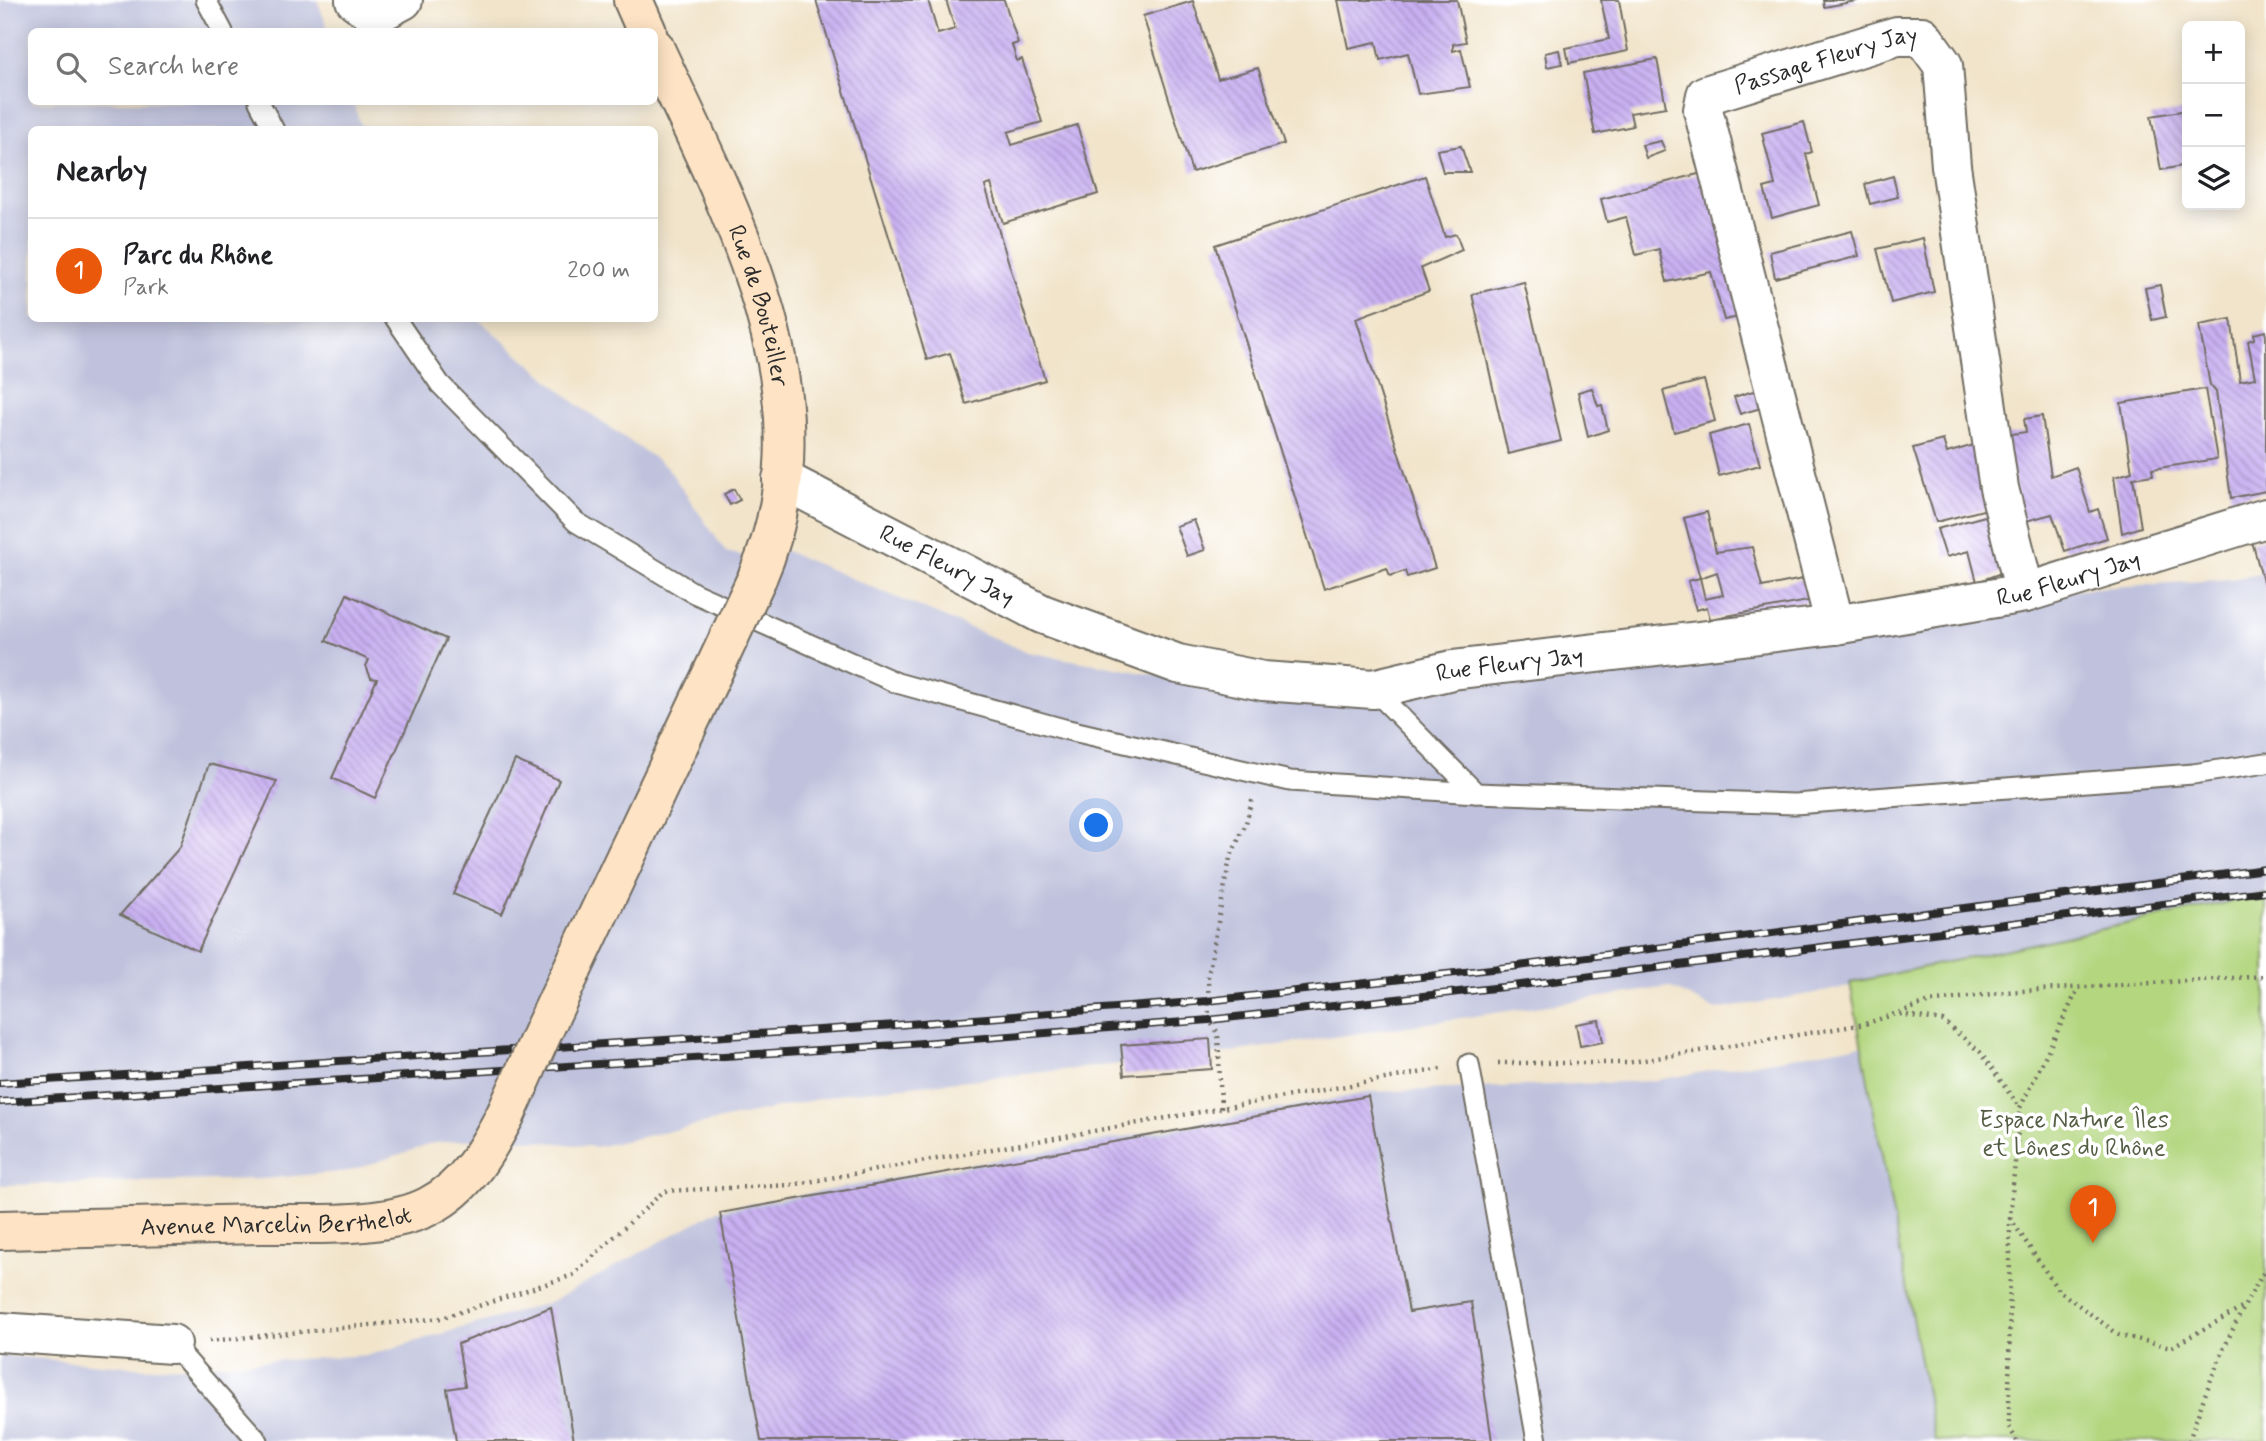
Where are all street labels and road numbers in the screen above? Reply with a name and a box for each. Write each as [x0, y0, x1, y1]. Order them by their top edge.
street label: Passage Fleury Jay [1731, 22, 1917, 102]
street label: Rue de Bouteiller [720, 221, 795, 389]
street label: Rue Fleury Jay [874, 518, 1019, 614]
street label: Rue Fleury Jay [1995, 544, 2144, 614]
street label: Rue Fleury Jay [1433, 641, 1585, 690]
street label: Avenue Marcelin Berthelot [140, 1200, 415, 1244]

